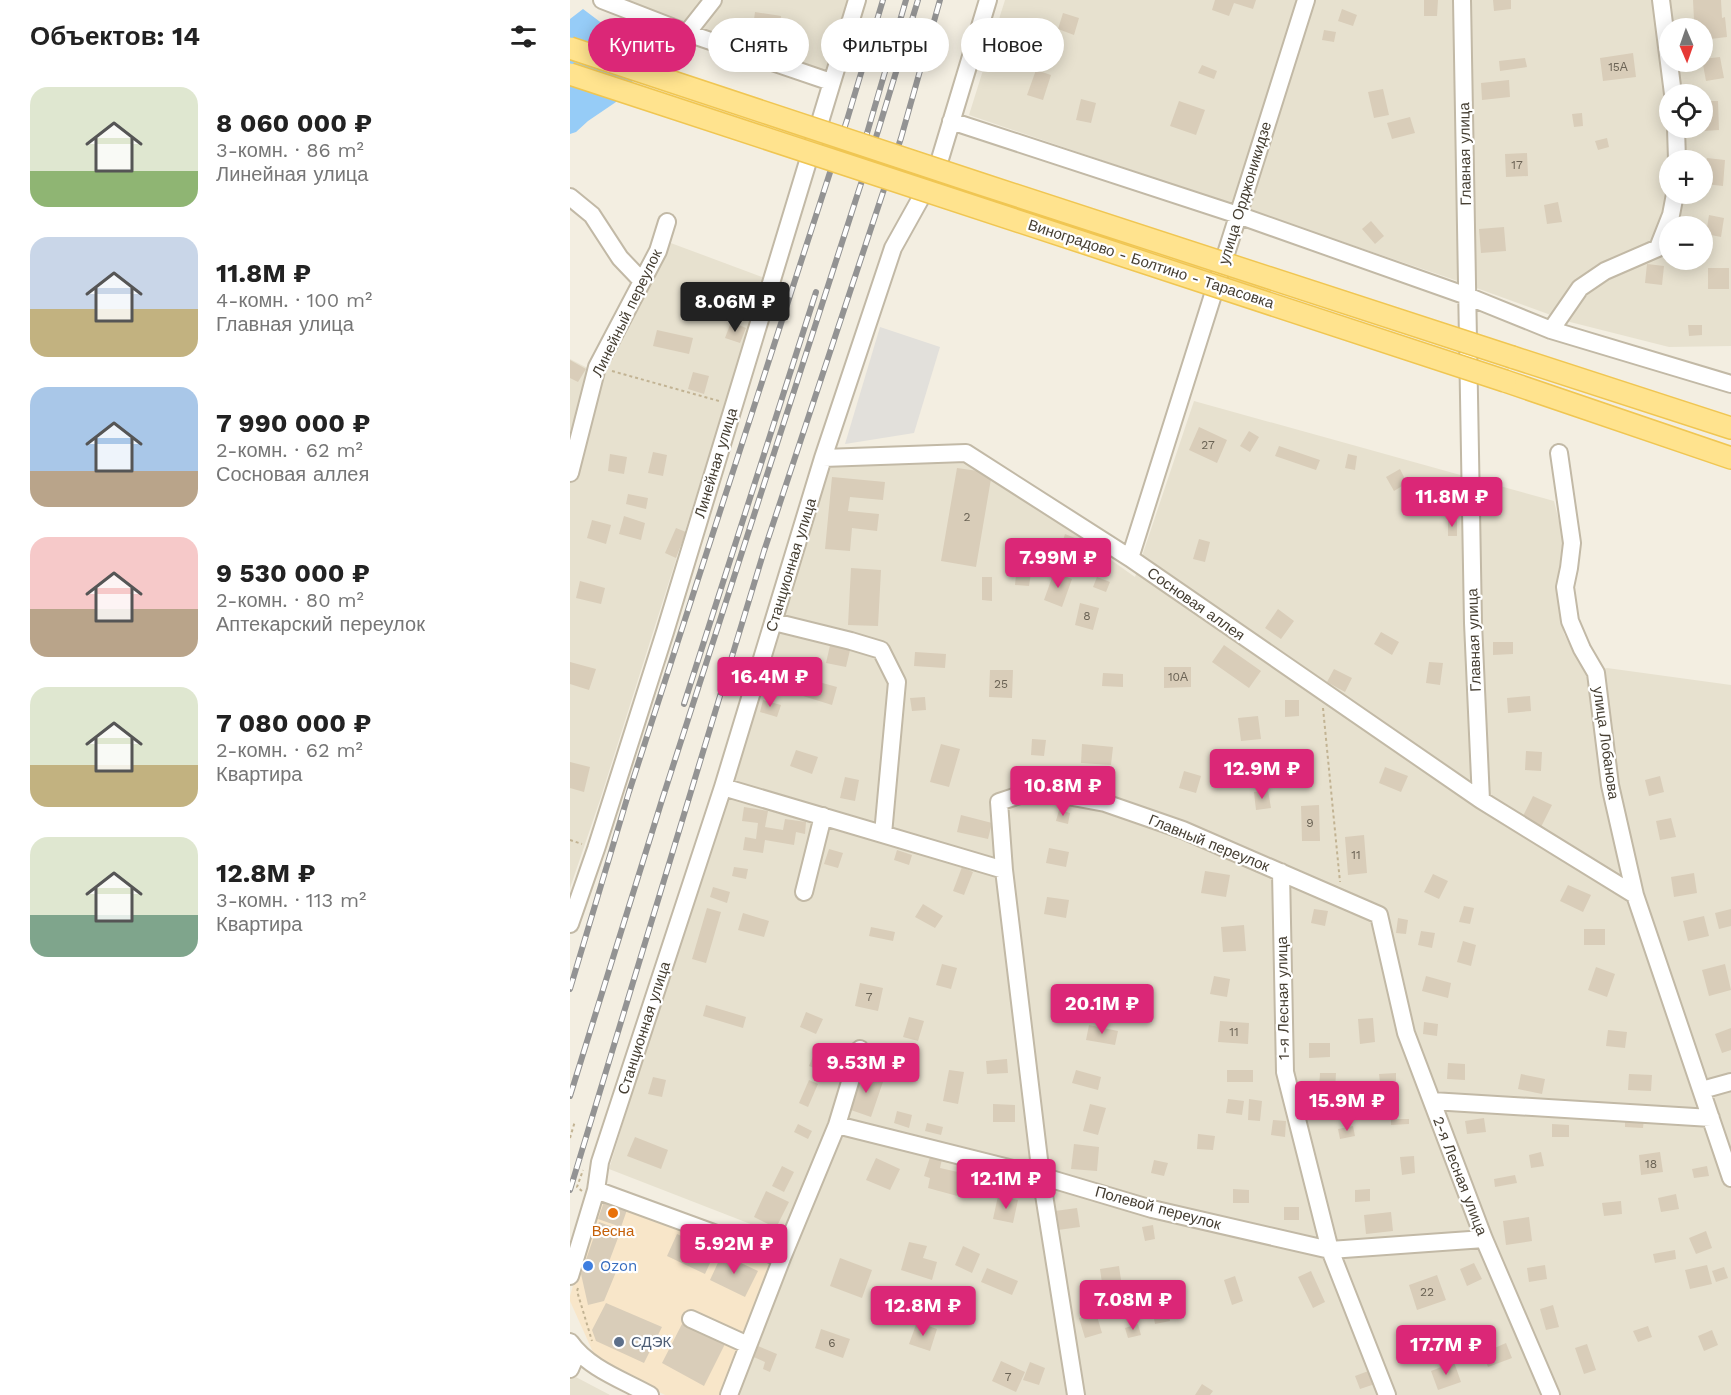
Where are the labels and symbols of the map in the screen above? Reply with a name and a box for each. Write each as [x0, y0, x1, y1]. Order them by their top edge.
north arrow [1659, 18, 1713, 72]
house number: 15А [1608, 60, 1628, 74]
street label: Главная улица [1455, 101, 1475, 206]
street label: улица Орджоникидзе [1215, 119, 1275, 267]
house number: 17 [1511, 158, 1523, 172]
street label: Виноградово - Болтино - Тарасовка [1026, 216, 1277, 313]
street label: Линейный переулок [588, 246, 666, 380]
pin: 8.06M ₽ [680, 282, 790, 333]
street label: Линейная улица [691, 405, 742, 520]
house number: 27 [1201, 438, 1215, 452]
pin: 11.8M ₽ [1397, 477, 1507, 528]
street label: Станционная улица [762, 495, 820, 634]
house number: 2 [964, 510, 971, 524]
pin: 7.99M ₽ [1003, 538, 1113, 589]
street label: Сосновая аллея [1144, 564, 1248, 644]
street label: Главная улица [1463, 587, 1485, 692]
house number: 8 [1083, 609, 1091, 623]
pin: 16.4M ₽ [715, 657, 825, 708]
house number: 10А [1168, 670, 1188, 684]
house number: 25 [994, 677, 1008, 691]
street label: улица Лобанова [1589, 685, 1623, 801]
pin: 12.9M ₽ [1207, 749, 1317, 800]
pin: 10.8M ₽ [1008, 766, 1118, 817]
street label: Главный переулок [1146, 811, 1273, 876]
house number: 9 [1306, 816, 1314, 830]
house number: 11 [1351, 848, 1361, 862]
street label: 1-я Лесная улица [1273, 935, 1293, 1060]
street label: Станционная улица [614, 959, 674, 1097]
pin: 20.1M ₽ [1047, 984, 1157, 1035]
house number: 7 [866, 990, 873, 1004]
house number: 11 [1229, 1025, 1239, 1039]
pin: 9.53M ₽ [811, 1043, 921, 1094]
pin: 15.9M ₽ [1292, 1081, 1402, 1132]
street label: 2-я Лесная улица [1429, 1114, 1491, 1239]
house number: 18 [1645, 1157, 1657, 1171]
pin: 12.1M ₽ [951, 1159, 1061, 1210]
street label: Полевой переулок [1093, 1183, 1223, 1234]
marker: Весна [606, 1206, 620, 1220]
place label: Весна [592, 1222, 635, 1240]
pin: 5.92M ₽ [679, 1224, 789, 1275]
place label: Ozon [600, 1257, 637, 1275]
marker: Ozon [581, 1259, 595, 1273]
pin: 7.08M ₽ [1078, 1280, 1188, 1331]
house number: 22 [1420, 1285, 1434, 1299]
pin: 12.8M ₽ [868, 1286, 978, 1337]
pin: 17.7M ₽ [1391, 1325, 1501, 1376]
place label: СДЭК [631, 1333, 671, 1351]
marker: СДЭК [612, 1335, 626, 1349]
house number: 6 [828, 1336, 836, 1350]
house number: 7 [1005, 1370, 1012, 1384]

